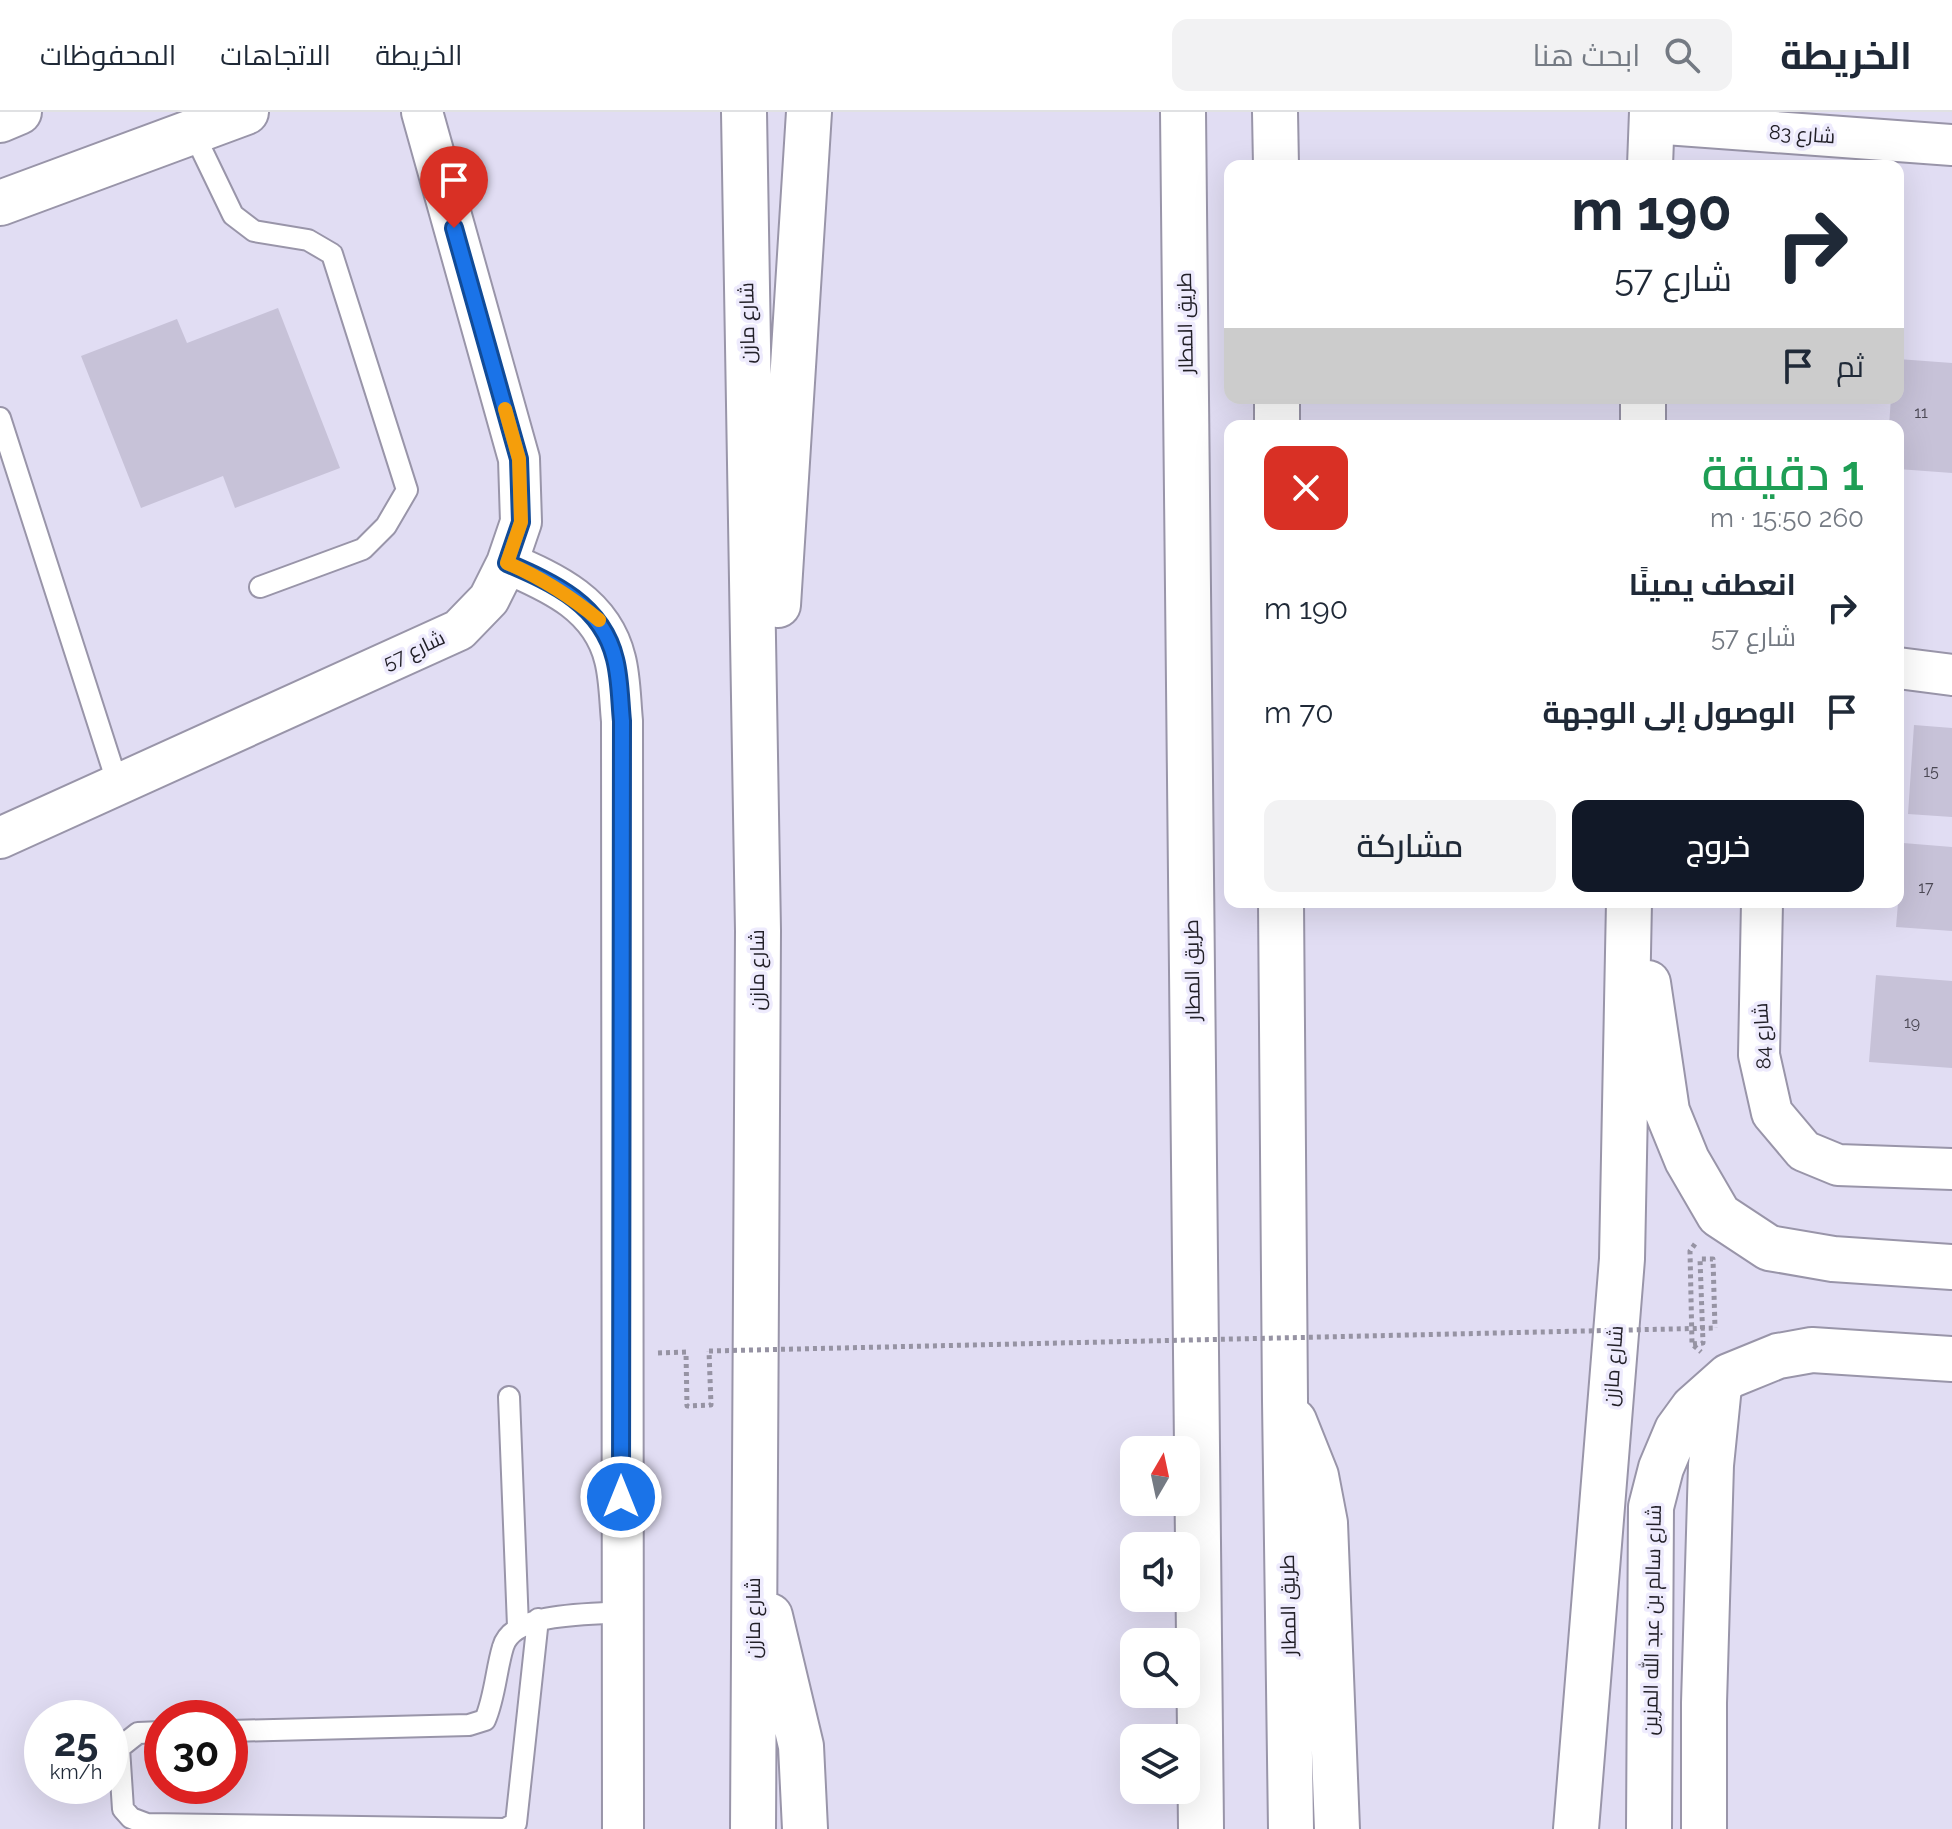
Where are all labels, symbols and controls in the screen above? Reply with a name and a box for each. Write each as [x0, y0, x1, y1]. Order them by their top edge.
search box [1172, 19, 1732, 91]
icon: search [1660, 33, 1704, 77]
text: الخريطة [1780, 33, 1912, 78]
text: ابحث هنا [1532, 38, 1640, 73]
text: المحفوظات [40, 39, 176, 72]
text: الاتجاهات [220, 39, 331, 72]
text: الخريطة [375, 39, 463, 72]
street label: شارع 83 [1768, 120, 1836, 150]
pin [420, 146, 488, 228]
icon: arrive [432, 158, 476, 202]
text: 190 m [1571, 177, 1732, 243]
icon: right [1760, 192, 1864, 296]
text: شارع 57 [1614, 257, 1732, 299]
street label: طريق المطار [1172, 272, 1199, 375]
street label: شارع مازن [734, 282, 762, 364]
icon: arrive [1776, 344, 1820, 388]
text: ثم [1836, 349, 1864, 384]
house number: 11 [1914, 403, 1928, 422]
text: 1 دقيقة [1702, 445, 1864, 501]
button: close [1264, 446, 1348, 530]
text: 260 m · 15:50 [1710, 503, 1864, 533]
text: انعطف يمينًا [1629, 567, 1796, 602]
icon: right [1820, 586, 1864, 630]
text: 190 m [1264, 591, 1348, 626]
text: شارع 57 [1711, 622, 1796, 652]
street label: شارع 57 [379, 625, 450, 677]
icon: arrive [1820, 690, 1864, 734]
text: 70 m [1264, 695, 1334, 730]
text: الوصول إلى الوجهة [1543, 695, 1796, 730]
house number: 15 [1923, 762, 1939, 781]
button: مشاركة [1264, 800, 1556, 892]
button: خروج [1572, 800, 1864, 892]
house number: 17 [1918, 878, 1934, 897]
street label: طريق المطار [1179, 919, 1206, 1022]
street label: شارع مازن [745, 929, 771, 1011]
street label: شارع 84 [1748, 1002, 1778, 1070]
house number: 19 [1904, 1013, 1920, 1032]
street label: شارع مازن [1598, 1325, 1630, 1407]
north arrow [1120, 1436, 1200, 1516]
map controls [1120, 1436, 1200, 1804]
position arrow [579, 1455, 663, 1539]
street label: شارع سالم بن عبد الله المزين [1637, 1504, 1668, 1736]
button: sound [1120, 1532, 1200, 1612]
street label: طريق المطار [1275, 1554, 1302, 1657]
street label: شارع مازن [741, 1577, 767, 1659]
button: search [1120, 1628, 1200, 1708]
speed limit sign: 30 [144, 1700, 248, 1804]
text: 25 [54, 1718, 98, 1765]
button: layers [1120, 1724, 1200, 1804]
text: km/h [50, 1760, 102, 1784]

